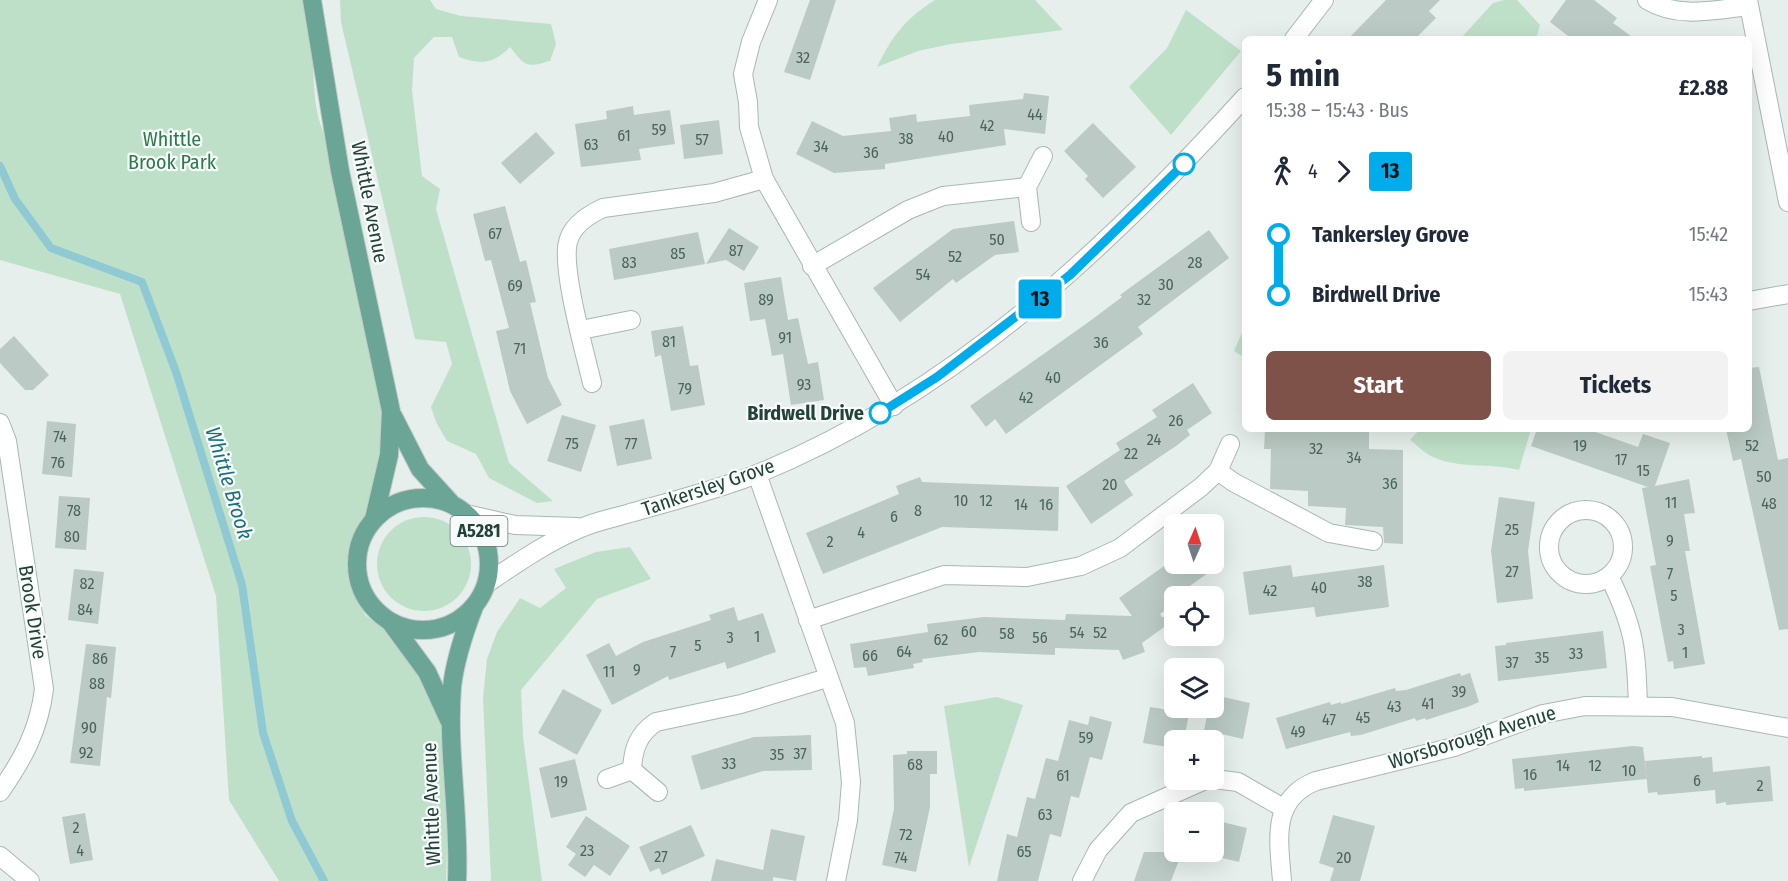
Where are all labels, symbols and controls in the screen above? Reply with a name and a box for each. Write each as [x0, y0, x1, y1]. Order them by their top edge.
house number: 32 [796, 48, 810, 67]
text: 5 min [1266, 55, 1340, 95]
text: £2.88 [1679, 74, 1728, 101]
text: 15:38 – 15:43 · Bus [1266, 98, 1408, 122]
house number: 44 [1027, 105, 1043, 124]
house number: 42 [980, 116, 994, 135]
house number: 59 [652, 120, 667, 139]
house number: 61 [617, 126, 631, 145]
park label: Whittle Brook Park [128, 127, 217, 174]
house number: 40 [938, 127, 954, 146]
house number: 38 [898, 129, 914, 148]
house number: 57 [695, 130, 709, 149]
house number: 63 [583, 135, 599, 154]
house number: 34 [814, 137, 829, 156]
street label: Whittle Avenue [346, 139, 394, 265]
house number: 36 [863, 143, 879, 162]
unlabelled marker [1173, 153, 1195, 175]
icon: walk [1266, 155, 1299, 188]
icon: forward [1327, 155, 1360, 188]
text: 13 [1381, 158, 1400, 184]
text: 4 [1308, 159, 1318, 183]
text: Tankersley Grove [1312, 221, 1469, 248]
text: 15:42 [1689, 222, 1728, 246]
house number: 67 [488, 224, 503, 243]
house number: 50 [989, 230, 1005, 249]
house number: 87 [729, 241, 744, 260]
house number: 85 [670, 244, 686, 263]
house number: 52 [948, 247, 962, 266]
house number: 83 [621, 253, 637, 272]
house number: 28 [1187, 253, 1203, 272]
house number: 54 [915, 265, 931, 284]
house number: 30 [1158, 275, 1174, 294]
house number: 69 [507, 276, 523, 295]
line badge: 13 [1013, 280, 1067, 318]
text: Birdwell Drive [1312, 281, 1440, 308]
text: 15:43 [1688, 282, 1728, 306]
text: 13 [1031, 286, 1049, 312]
house number: 89 [758, 290, 774, 309]
house number: 32 [1137, 290, 1151, 309]
house number: 91 [778, 328, 792, 347]
house number: 81 [662, 332, 676, 351]
house number: 36 [1093, 333, 1109, 352]
house number: 71 [514, 339, 526, 358]
button: Start [1266, 351, 1491, 420]
button: Tickets [1503, 351, 1728, 420]
house number: 40 [1045, 368, 1061, 387]
house number: 93 [797, 375, 811, 394]
house number: 79 [678, 379, 692, 398]
house number: 42 [1019, 388, 1033, 407]
place label: Birdwell Drive [747, 401, 864, 425]
marker: Birdwell Drive [869, 402, 891, 424]
house number: 26 [1169, 411, 1184, 430]
water label: Whittle Brook [200, 424, 258, 542]
house number: 74 [53, 427, 67, 446]
house number: 24 [1147, 430, 1161, 449]
house number: 75 [565, 434, 579, 453]
house number: 77 [624, 434, 638, 453]
house number: 19 [1573, 436, 1587, 455]
house number: 52 [1745, 436, 1759, 455]
house number: 32 [1309, 439, 1323, 458]
house number: 22 [1124, 444, 1138, 463]
house number: 34 [1347, 448, 1362, 467]
house number: 17 [1615, 450, 1628, 469]
house number: 76 [51, 453, 65, 472]
street label: Tankersley Grove [639, 453, 777, 521]
house number: 15 [1636, 461, 1650, 480]
house number: 50 [1756, 467, 1772, 486]
house number: 36 [1382, 474, 1398, 493]
house number: 20 [1102, 475, 1118, 494]
house number: 10 [954, 491, 968, 510]
house number: 12 [979, 491, 993, 510]
house number: 11 [1665, 493, 1677, 512]
house number: 48 [1761, 494, 1777, 513]
house number: 14 [1014, 495, 1028, 514]
house number: 16 [1039, 495, 1053, 514]
house number: 78 [67, 501, 81, 520]
house number: 8 [914, 501, 922, 520]
house number: 6 [890, 507, 898, 526]
north arrow [1164, 514, 1224, 574]
map controls [1164, 514, 1224, 862]
road number: A5281 [450, 516, 508, 546]
house number: 25 [1505, 520, 1519, 539]
house number: 4 [857, 523, 865, 542]
house number: 80 [64, 527, 80, 546]
house number: 9 [1666, 531, 1674, 550]
house number: 2 [826, 532, 834, 551]
house number: 27 [1505, 562, 1519, 581]
street label: Brook Drive [14, 563, 52, 661]
house number: 7 [1667, 564, 1674, 583]
house number: 38 [1357, 572, 1373, 591]
house number: 82 [80, 574, 94, 593]
house number: 40 [1311, 578, 1327, 597]
house number: 42 [1263, 581, 1277, 600]
button: locate [1164, 586, 1224, 646]
house number: 5 [1670, 586, 1678, 605]
house number: 84 [77, 600, 93, 619]
house number: 3 [1677, 620, 1685, 639]
house number: 60 [961, 622, 977, 641]
house number: 54 [1069, 623, 1085, 642]
house number: 52 [1093, 623, 1107, 642]
house number: 58 [999, 624, 1015, 643]
house number: 1 [754, 627, 760, 646]
house number: 3 [726, 628, 734, 647]
house number: 56 [1032, 628, 1048, 647]
house number: 62 [934, 630, 948, 649]
house number: 5 [694, 636, 702, 655]
house number: 7 [670, 642, 677, 661]
house number: 64 [896, 642, 912, 661]
house number: 1 [1682, 643, 1688, 662]
house number: 33 [1569, 644, 1583, 663]
house number: 66 [862, 646, 878, 665]
house number: 35 [1535, 648, 1549, 667]
house number: 86 [92, 649, 108, 668]
house number: 37 [1505, 653, 1519, 672]
button: layers [1164, 658, 1224, 718]
house number: 9 [633, 660, 641, 679]
house number: 11 [603, 662, 615, 681]
house number: 88 [89, 674, 105, 693]
house number: 39 [1452, 682, 1467, 701]
house number: 41 [1421, 694, 1435, 713]
house number: 43 [1387, 697, 1401, 716]
street label: Worsborough Avenue [1385, 700, 1559, 774]
house number: 45 [1356, 708, 1370, 727]
house number: 47 [1322, 710, 1336, 729]
house number: 90 [81, 718, 97, 737]
house number: 49 [1290, 722, 1306, 741]
house number: 59 [1079, 728, 1094, 747]
button: + [1164, 730, 1224, 790]
street label: Whittle Avenue [417, 742, 445, 866]
house number: 92 [79, 743, 93, 762]
house number: 37 [793, 744, 807, 763]
house number: 35 [770, 745, 784, 764]
house number: 33 [722, 754, 736, 773]
house number: 68 [907, 755, 923, 774]
house number: 14 [1556, 756, 1570, 775]
house number: 12 [1588, 756, 1602, 775]
house number: 10 [1622, 761, 1636, 780]
house number: 16 [1523, 765, 1537, 784]
house number: 61 [1056, 766, 1070, 785]
house number: 6 [1693, 771, 1701, 790]
house number: 19 [554, 772, 568, 791]
house number: 2 [1756, 776, 1764, 795]
button: − [1164, 802, 1224, 862]
house number: 63 [1037, 805, 1053, 824]
house number: 2 [72, 818, 80, 837]
house number: 72 [899, 825, 913, 844]
house number: 4 [76, 841, 84, 860]
house number: 23 [580, 841, 594, 860]
house number: 65 [1016, 842, 1032, 861]
house number: 27 [654, 847, 668, 866]
house number: 74 [894, 848, 908, 867]
house number: 20 [1336, 848, 1352, 867]

